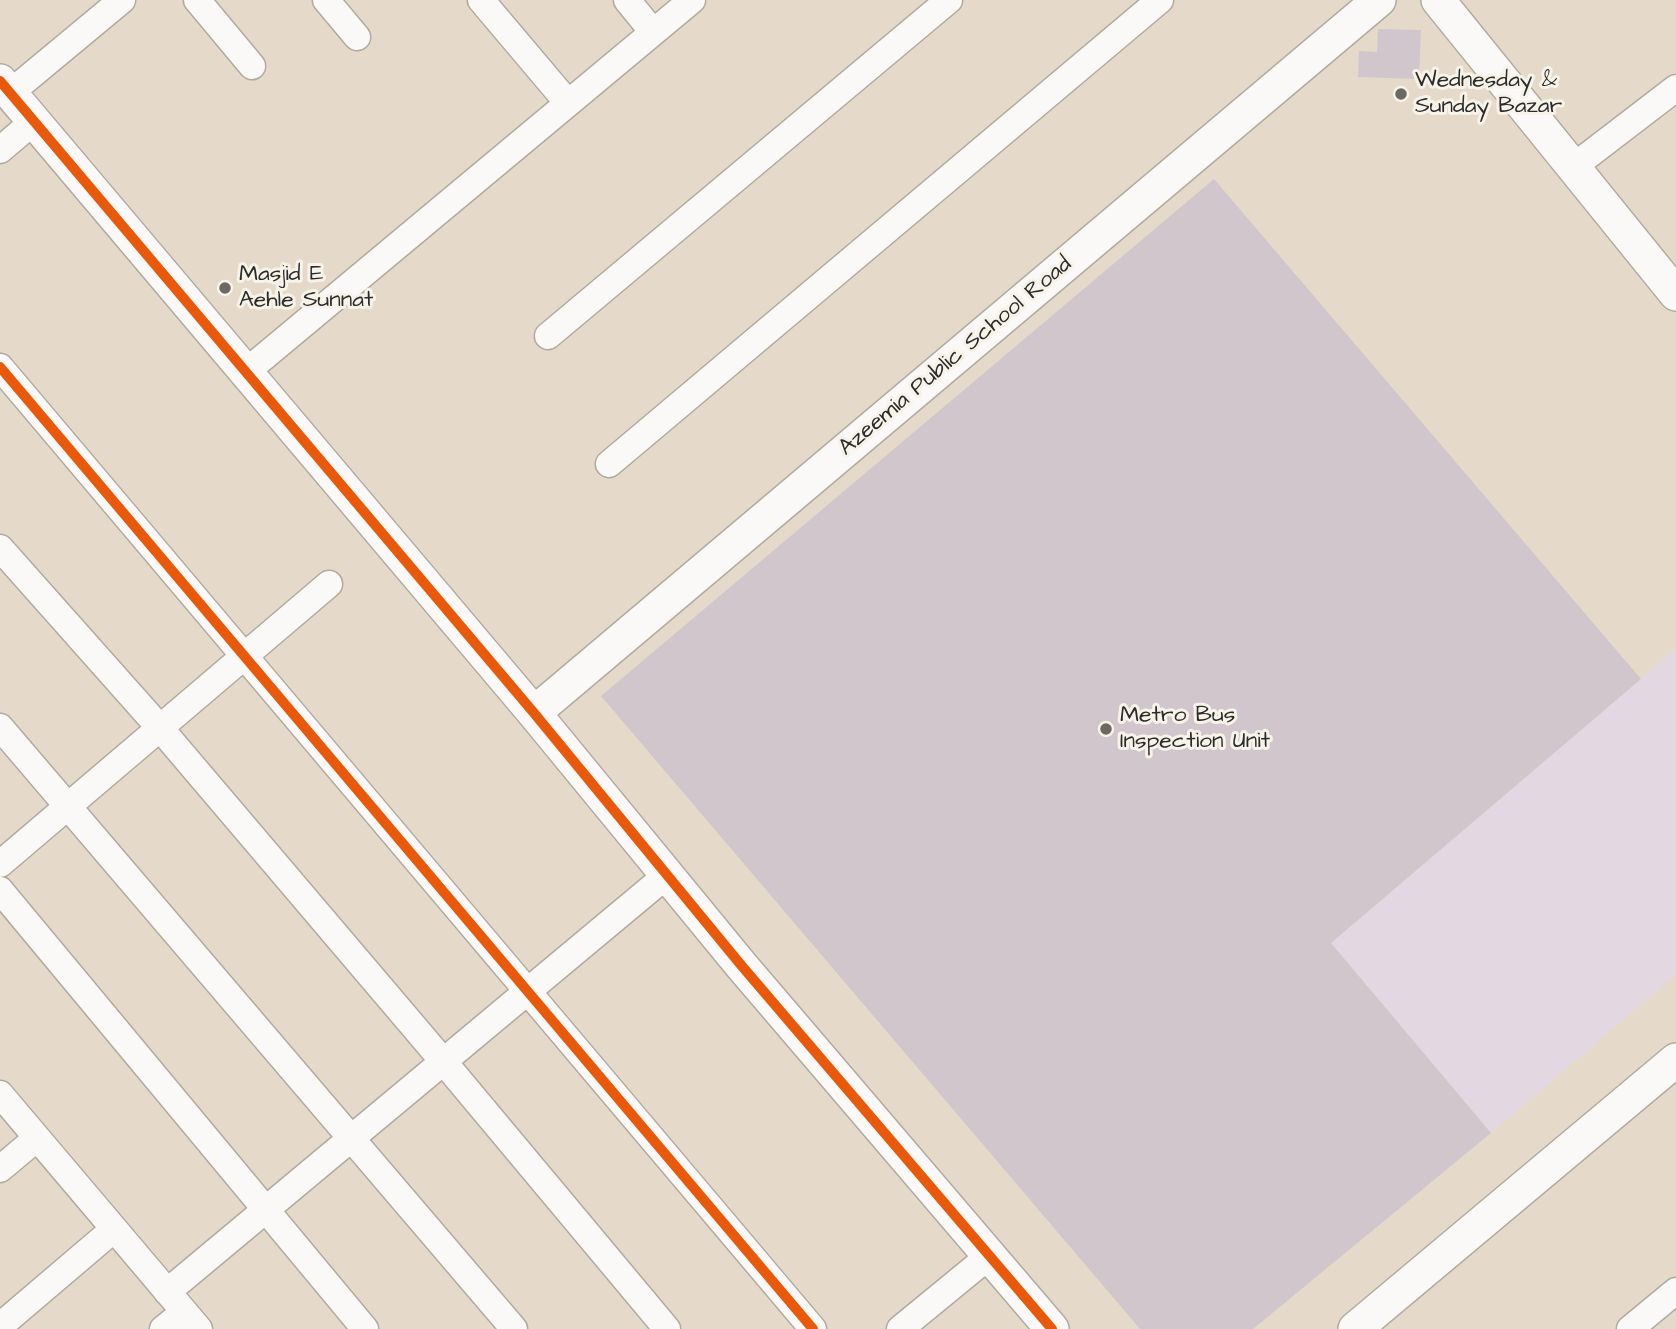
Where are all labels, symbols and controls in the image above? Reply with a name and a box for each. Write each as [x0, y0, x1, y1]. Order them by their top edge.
place label: Wednesday & Sunday Bazar [1415, 67, 1562, 121]
marker: Wednesday & Sunday Bazar [1393, 86, 1409, 102]
street label: Azeemia Public School Road [834, 251, 1078, 463]
place label: Masjid E Aehle Sunnat [239, 261, 373, 315]
marker: Masjid E Aehle Sunnat [217, 280, 233, 296]
place label: Metro Bus Inspection Unit [1120, 702, 1270, 756]
marker: Metro Bus Inspection Unit [1098, 721, 1114, 737]

